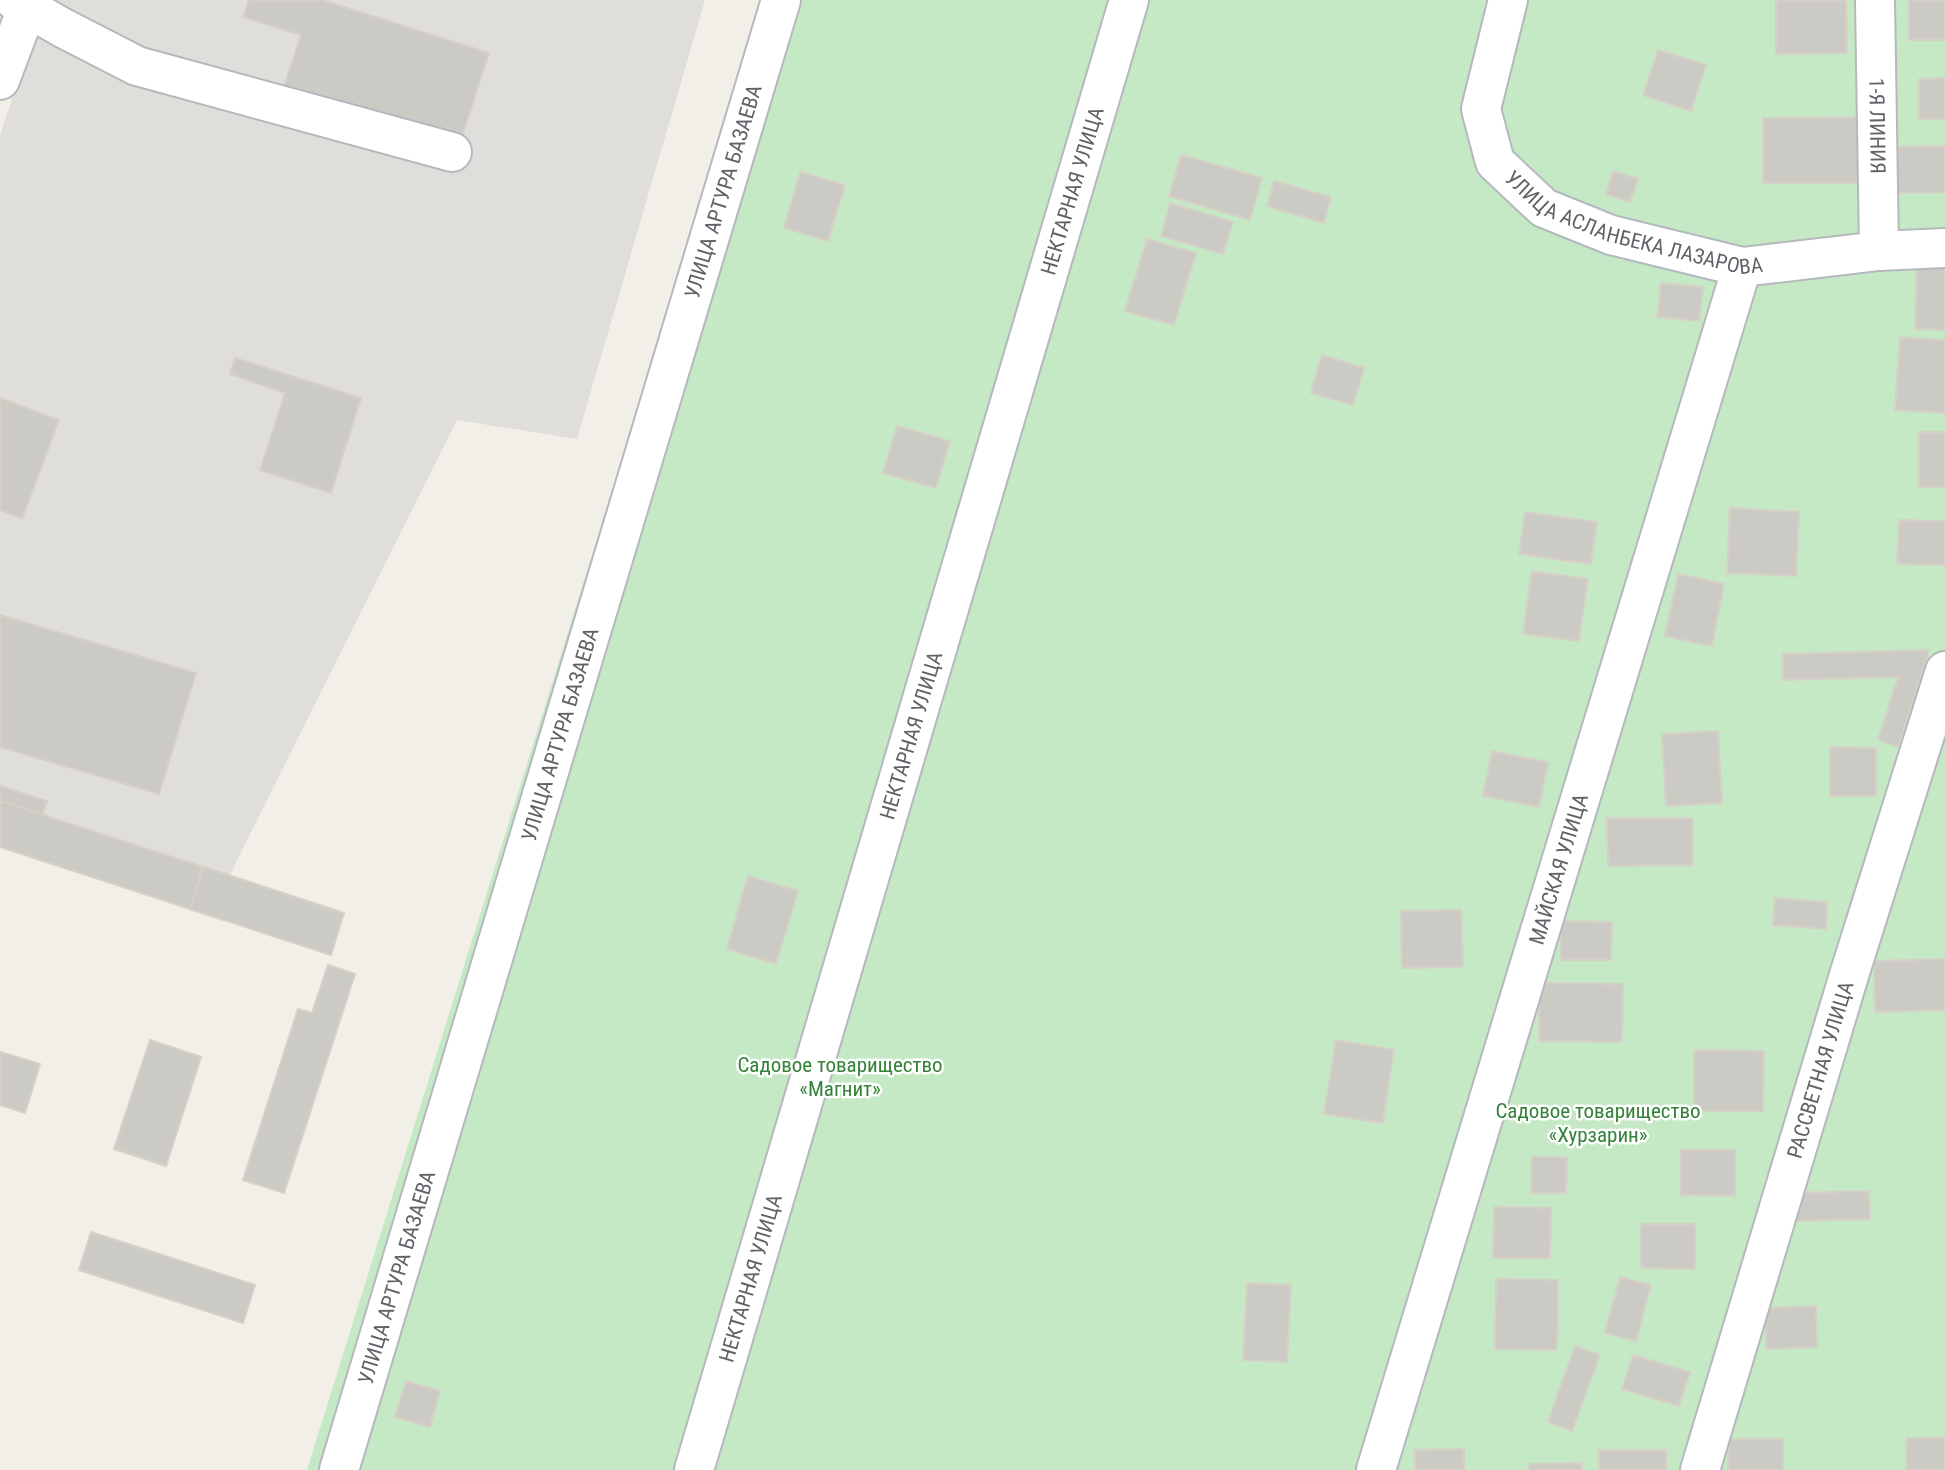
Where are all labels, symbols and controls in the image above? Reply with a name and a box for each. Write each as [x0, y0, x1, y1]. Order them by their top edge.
street label: 1-Я ЛИНИЯ [1864, 78, 1890, 174]
street label: УЛИЦА АРТУРА БАЗАЕВА [680, 82, 767, 301]
street label: НЕКТАРНАЯ УЛИЦА [1036, 104, 1109, 278]
street label: УЛИЦА АСЛАНБЕКА ЛАЗАРОВА [1500, 166, 1764, 279]
street label: УЛИЦА АРТУРА БАЗАЕВА [517, 625, 604, 844]
street label: НЕКТАРНАЯ УЛИЦА [875, 649, 948, 822]
street label: МАЙСКАЯ УЛИЦА [1525, 791, 1593, 947]
street label: РАССВЕТНАЯ УЛИЦА [1783, 978, 1859, 1161]
park label: Садовое товарищество «Магнит» [737, 1053, 943, 1101]
park label: Садовое товарищество «Хурзарин» [1495, 1099, 1701, 1147]
street label: УЛИЦА АРТУРА БАЗАЕВА [353, 1168, 440, 1387]
street label: НЕКТАРНАЯ УЛИЦА [715, 1191, 787, 1365]

